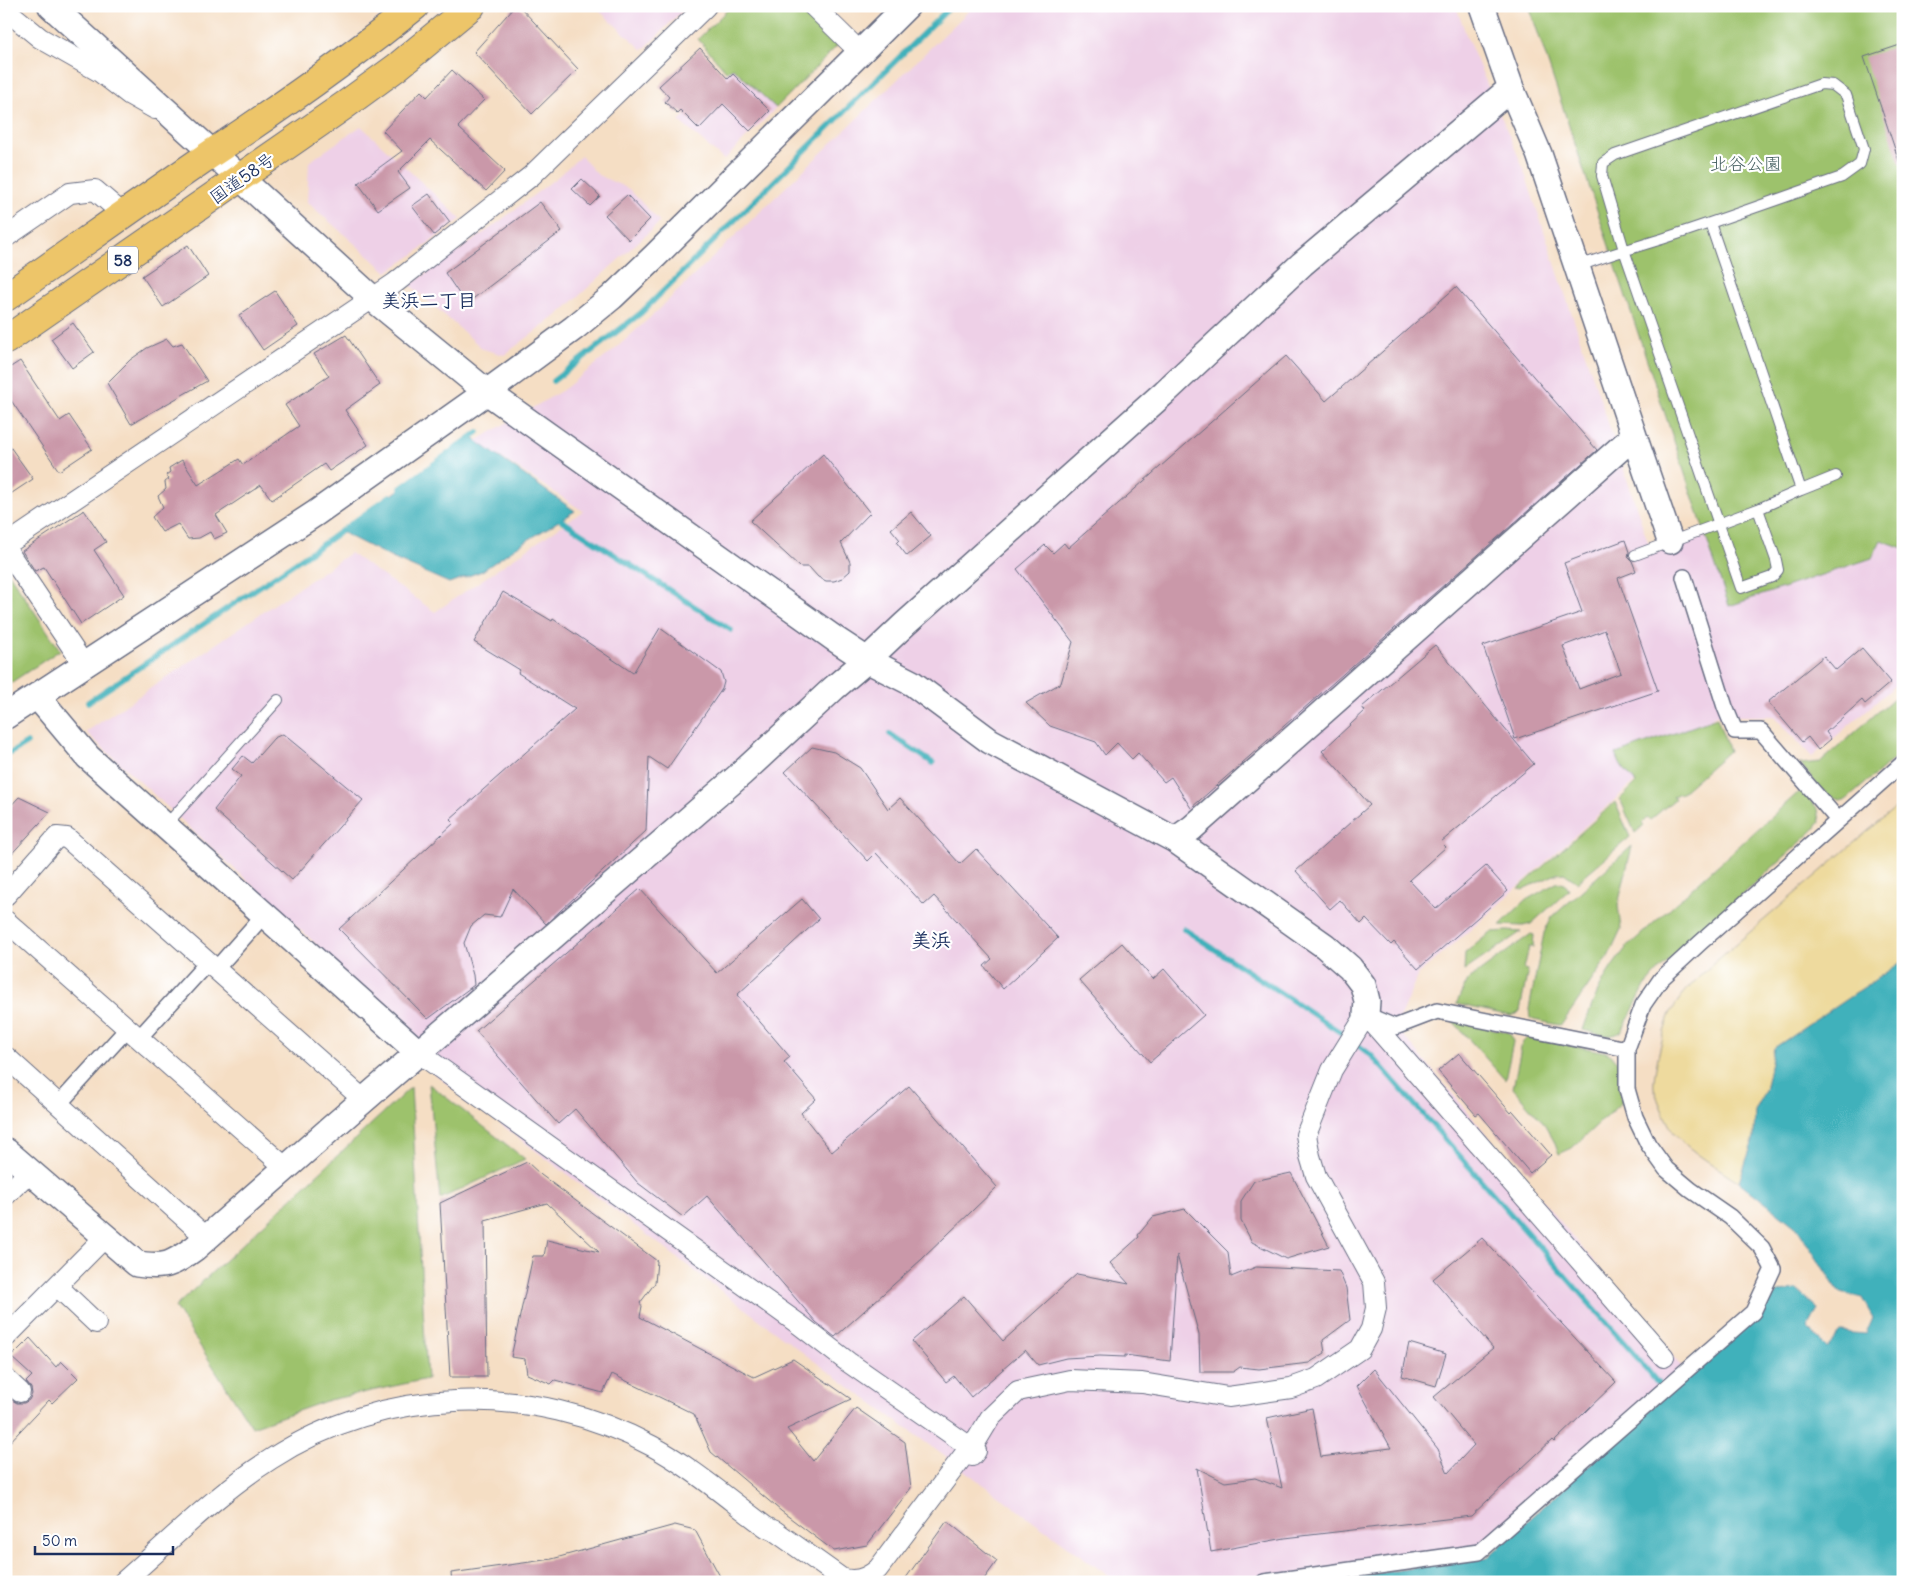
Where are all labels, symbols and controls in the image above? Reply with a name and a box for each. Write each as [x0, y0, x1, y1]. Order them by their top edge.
street label: 国道58号 [205, 147, 279, 209]
park label: 北谷公園 [1710, 152, 1782, 175]
road number: 58 [108, 246, 138, 274]
district label: 美浜二丁目 [381, 288, 477, 312]
district label: 美浜 [911, 927, 951, 952]
scale bar [35, 1523, 172, 1555]
text: 50 m [42, 1531, 77, 1550]

